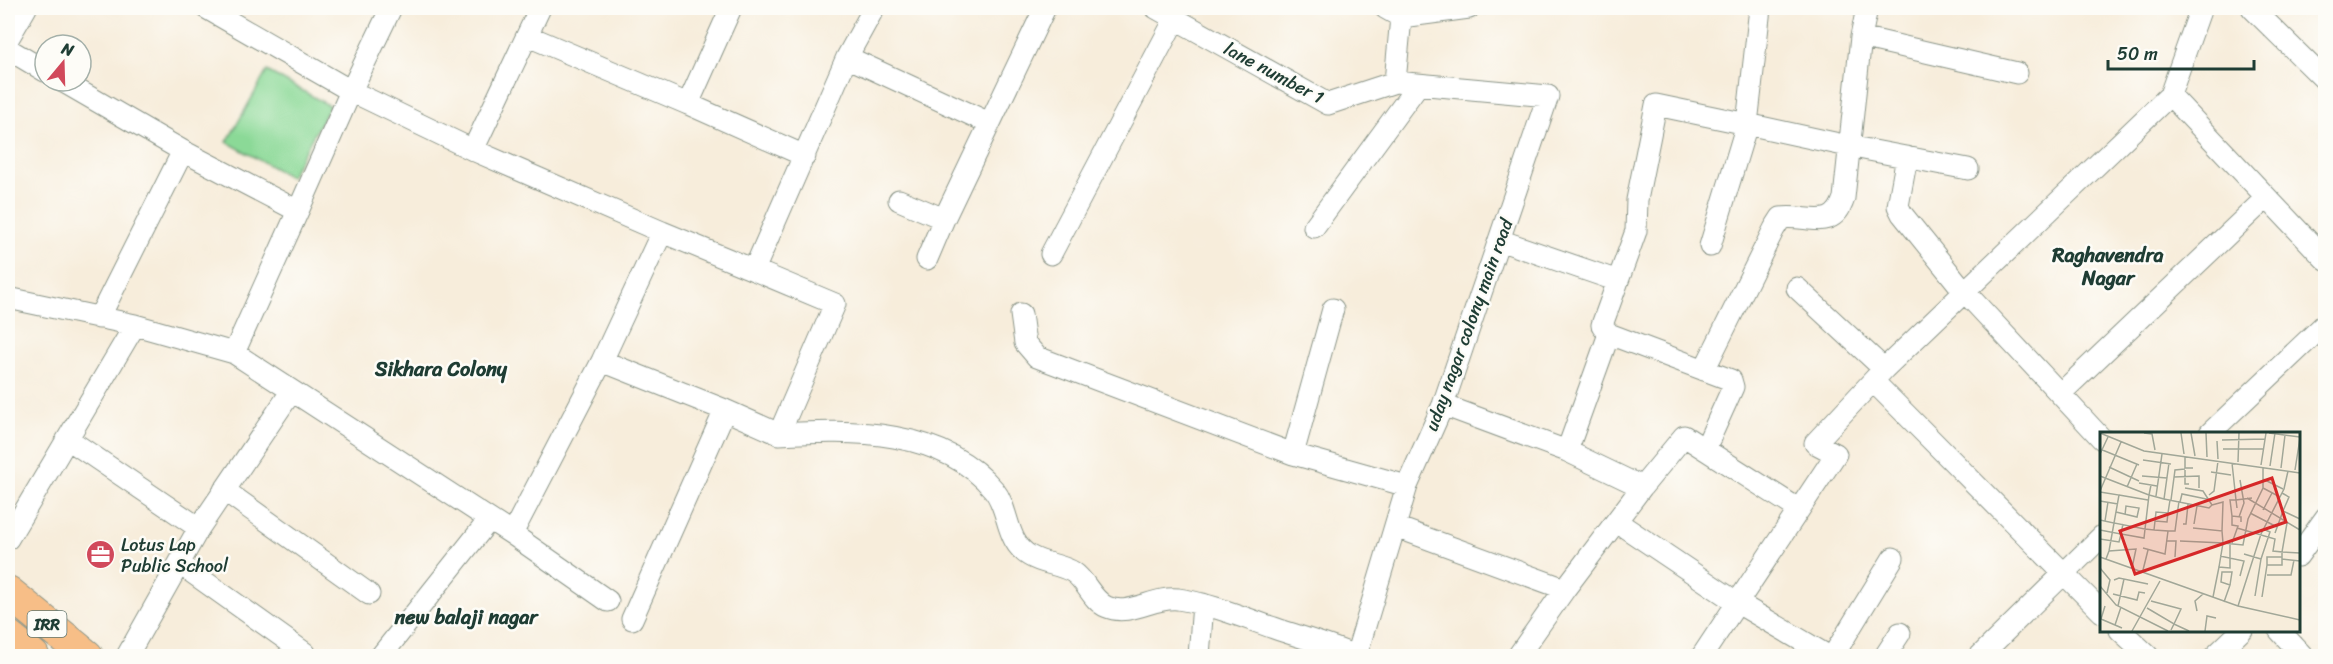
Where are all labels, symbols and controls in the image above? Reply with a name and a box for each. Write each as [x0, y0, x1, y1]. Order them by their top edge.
north arrow [33, 33, 93, 93]
text: N [57, 33, 79, 65]
street label: lane number 1 [1218, 33, 1330, 113]
scale bar [2108, 33, 2254, 71]
text: 50 m [2117, 38, 2158, 70]
street label: uday nagar colony main road [1416, 213, 1523, 436]
district label: Raghavendra Nagar [2051, 238, 2164, 296]
district label: Sikhara Colony [374, 352, 508, 387]
inset map [2100, 432, 2300, 631]
place label: Lotus Lap Public School [121, 529, 229, 582]
office icon: Lotus Lap Public School [84, 539, 116, 571]
district label: new balaji nagar [394, 600, 539, 635]
road number: IRR [28, 611, 66, 637]

